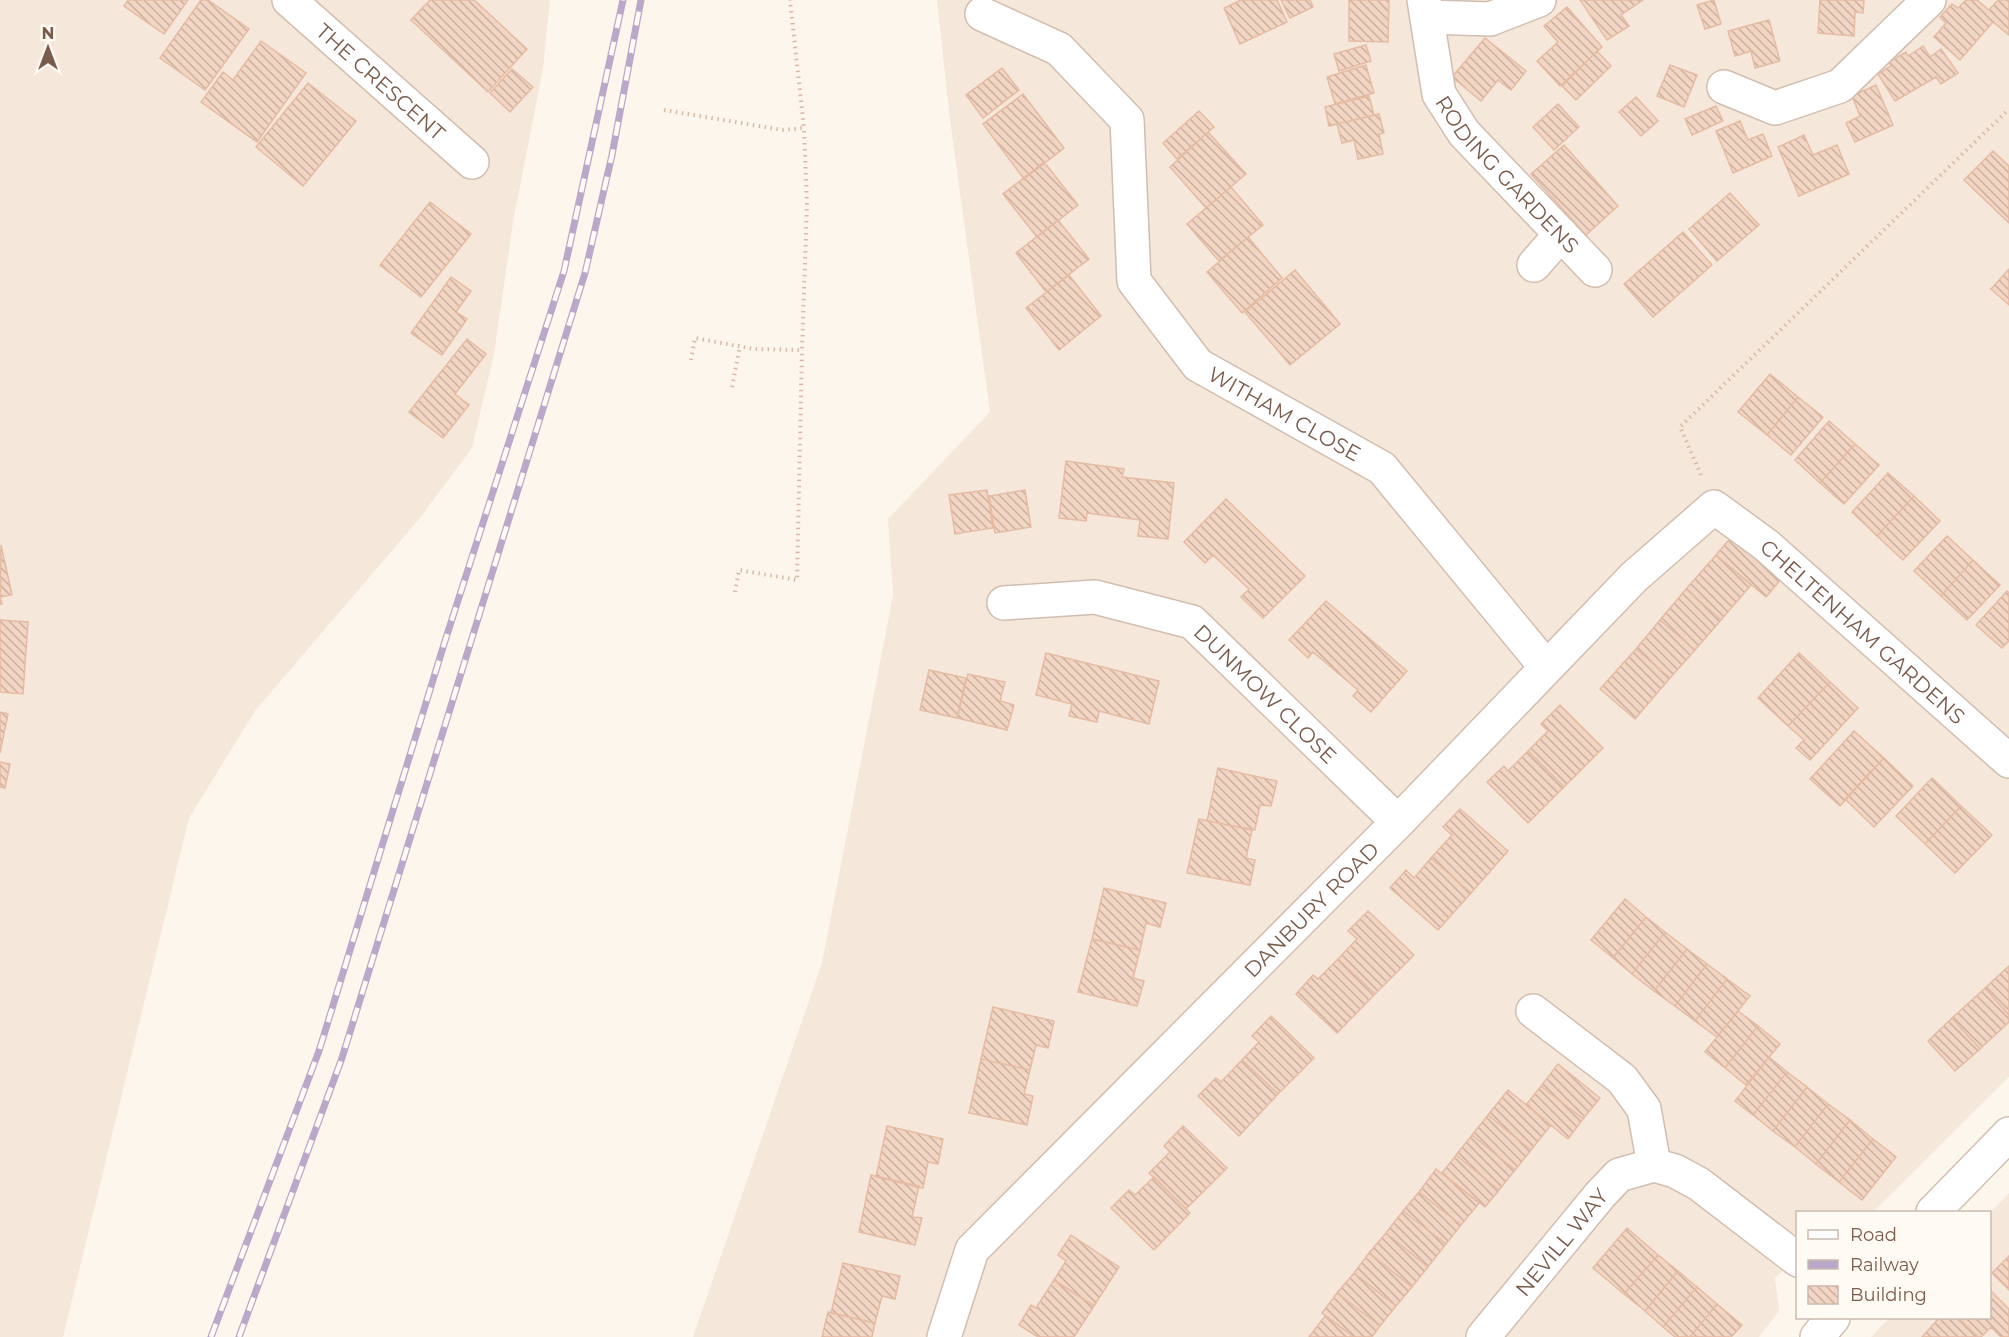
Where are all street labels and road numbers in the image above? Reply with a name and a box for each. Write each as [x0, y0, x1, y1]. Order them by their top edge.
street label: THE CRESCENT [311, 18, 451, 145]
street label: RODING GARDENS [1431, 91, 1584, 258]
street label: WITHAM CLOSE [1204, 361, 1365, 466]
street label: CHELTENHAM GARDENS [1755, 534, 1971, 729]
street label: DUNMOW CLOSE [1189, 619, 1342, 768]
street label: DANBURY ROAD [1238, 837, 1384, 982]
street label: NEVILL WAY [1510, 1183, 1613, 1301]

